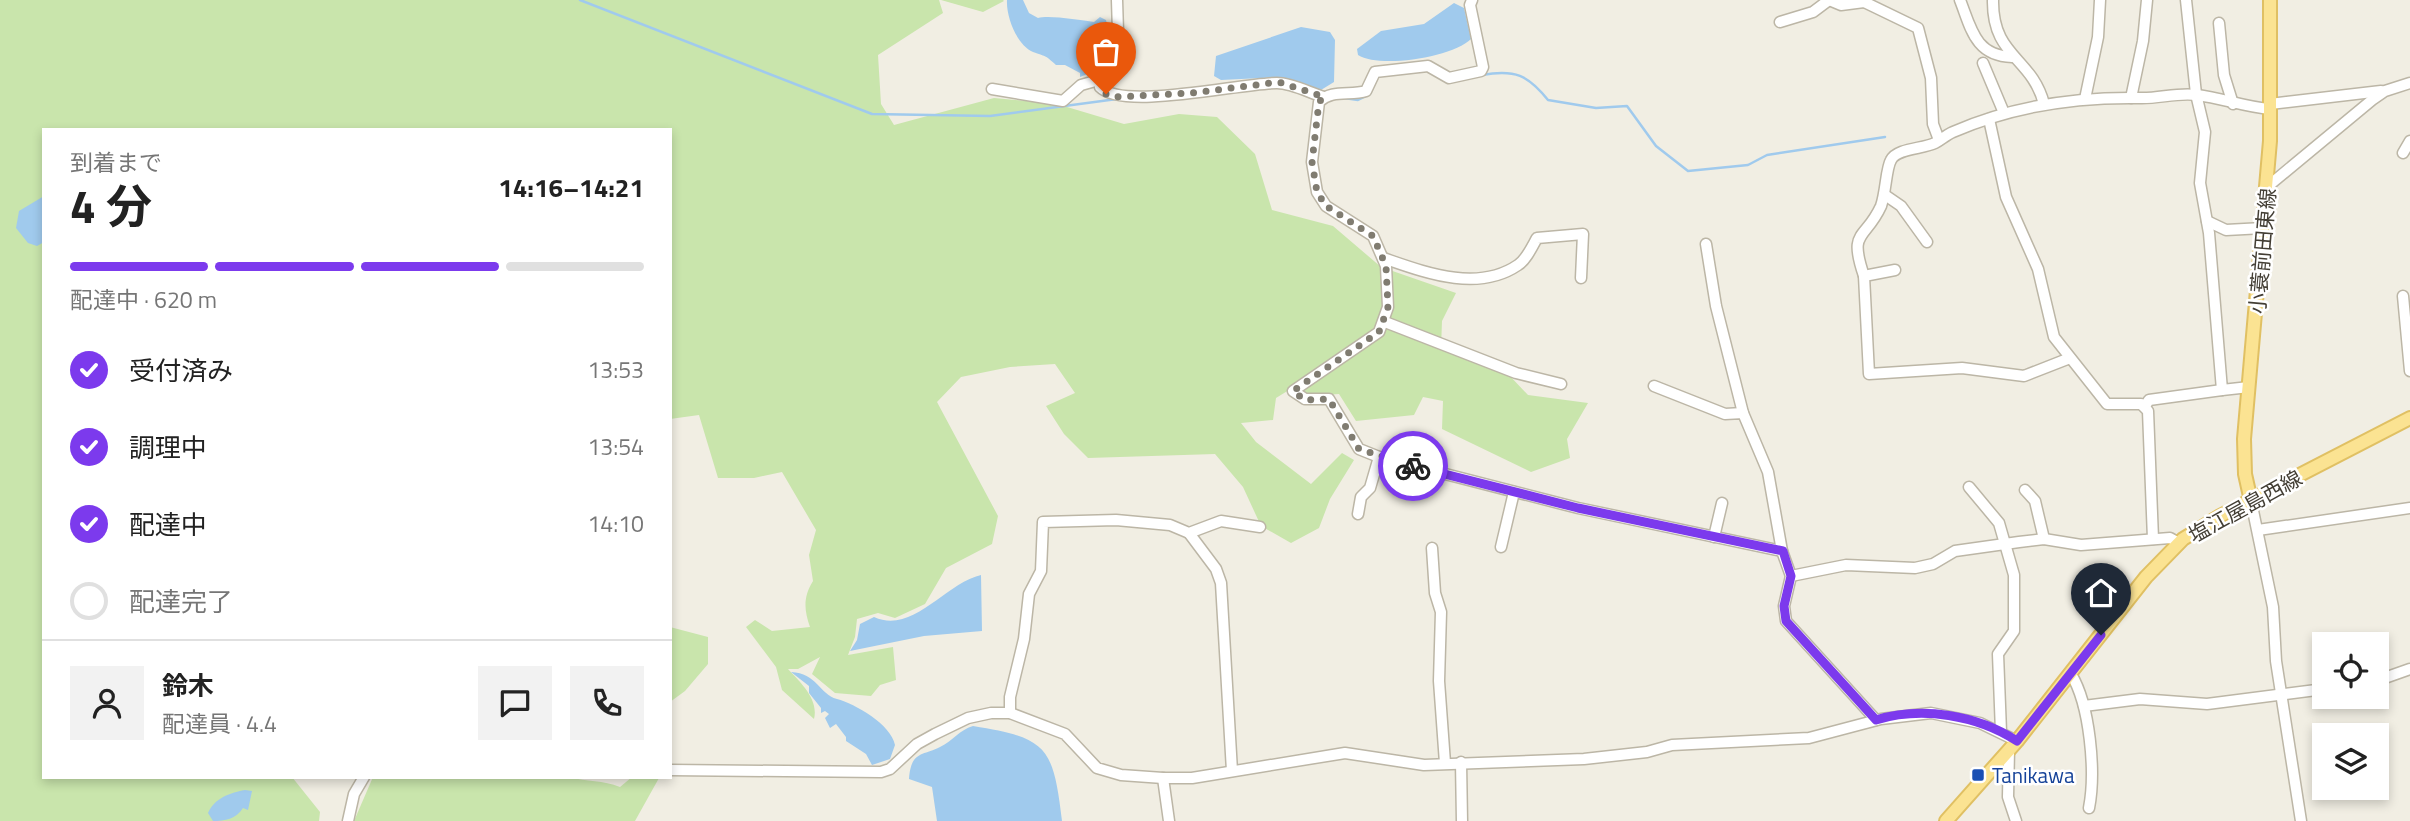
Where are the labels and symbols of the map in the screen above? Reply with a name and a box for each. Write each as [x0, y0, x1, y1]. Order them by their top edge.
pin [1076, 22, 1136, 94]
street label: 小蓑前田東線 [2241, 187, 2283, 315]
courier [1378, 431, 1448, 501]
street label: 塩江屋島西線 [2182, 461, 2308, 551]
pin [2071, 563, 2131, 635]
place label: Tanikawa [1992, 759, 2075, 791]
marker: Tanikawa [1970, 767, 1986, 783]

